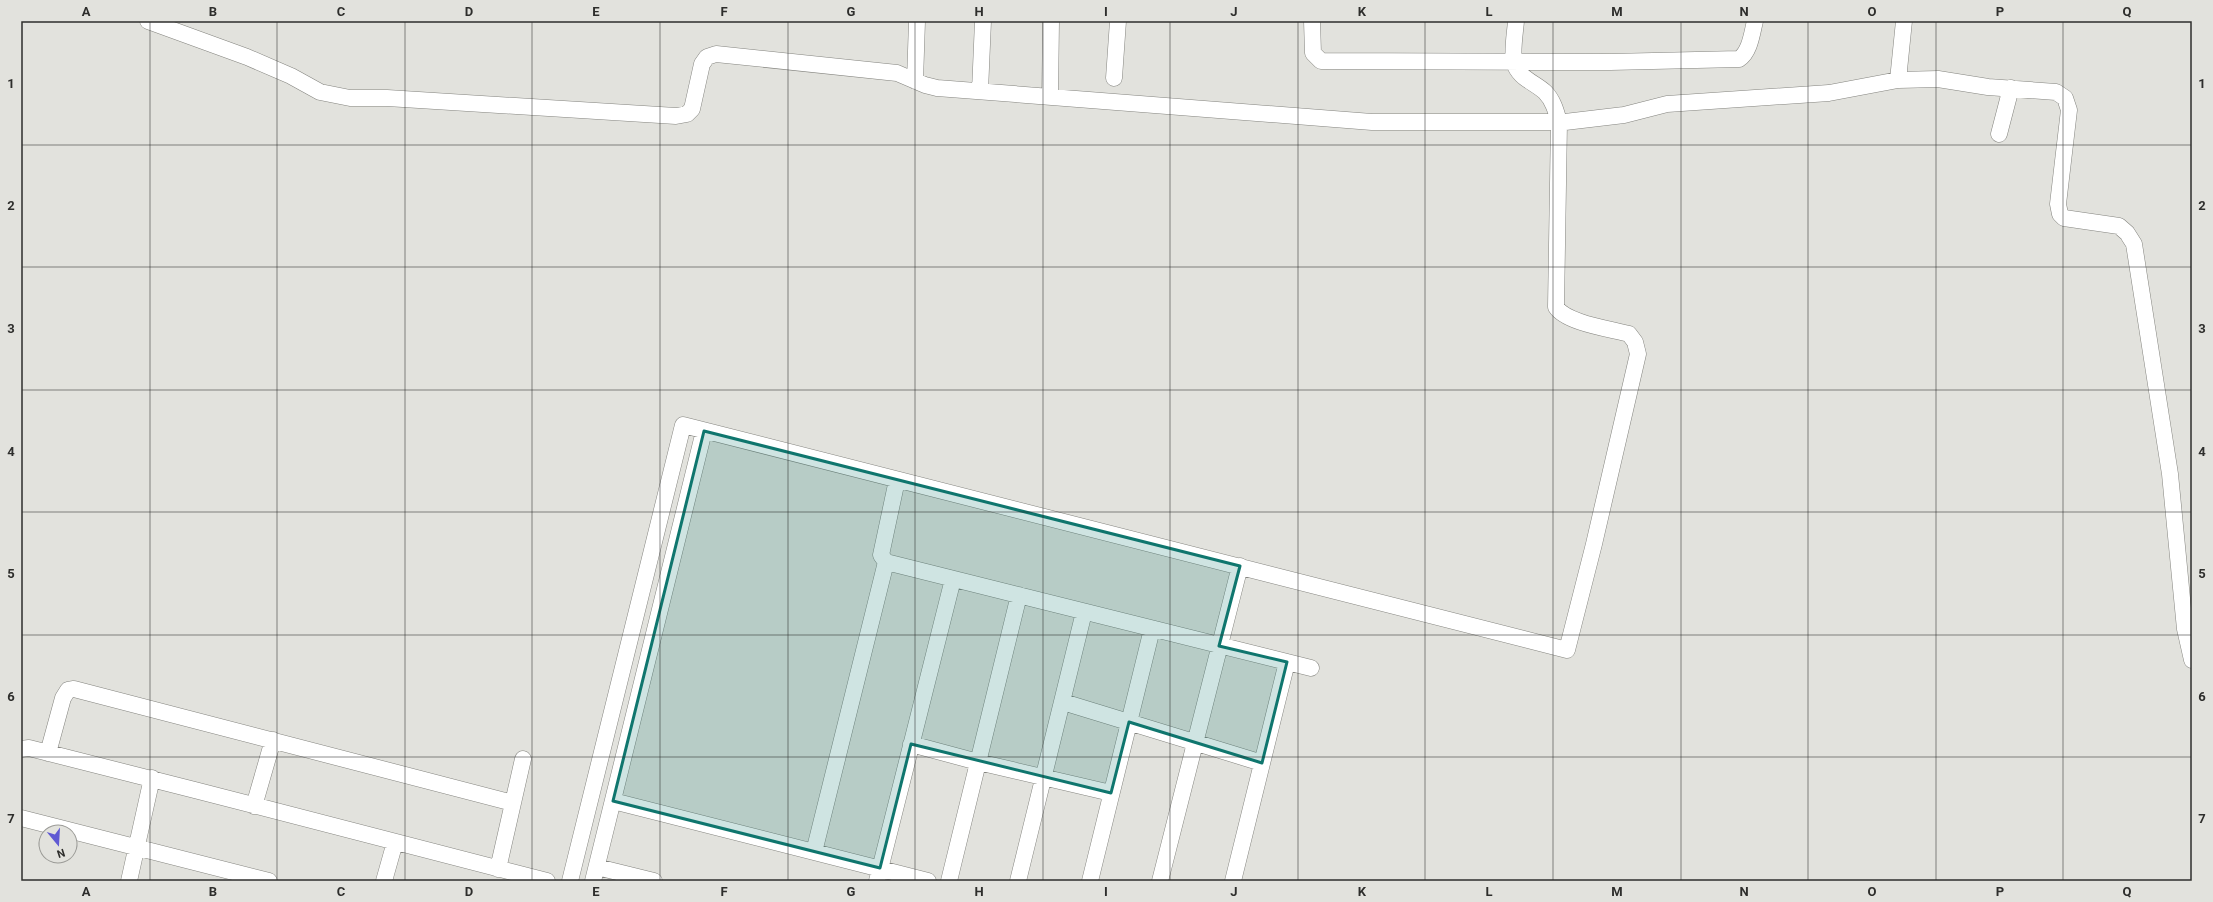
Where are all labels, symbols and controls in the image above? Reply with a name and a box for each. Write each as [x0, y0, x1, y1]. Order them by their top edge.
text: A [82, 4, 91, 19]
text: B [209, 4, 217, 19]
text: C [337, 4, 346, 19]
text: D [465, 4, 473, 19]
text: E [592, 4, 600, 19]
text: F [720, 4, 728, 19]
text: G [847, 4, 856, 19]
text: H [974, 4, 984, 19]
text: I [1104, 4, 1108, 19]
text: J [1230, 4, 1238, 19]
text: K [1358, 4, 1367, 19]
text: L [1485, 4, 1493, 19]
text: M [1611, 4, 1623, 19]
text: N [1739, 4, 1749, 19]
text: O [1868, 4, 1877, 19]
text: P [1996, 4, 2004, 19]
text: Q [2123, 4, 2132, 19]
text: 1 [7, 76, 15, 91]
text: 1 [2198, 76, 2206, 91]
text: 2 [7, 198, 15, 213]
text: 2 [2198, 198, 2206, 213]
text: 3 [7, 321, 15, 336]
text: 3 [2198, 321, 2206, 336]
text: 4 [7, 444, 15, 459]
text: 4 [2198, 444, 2206, 459]
text: 5 [7, 566, 15, 581]
text: 5 [2198, 566, 2206, 581]
text: 6 [7, 689, 15, 704]
text: 6 [2198, 689, 2206, 704]
text: 7 [7, 811, 15, 826]
text: 7 [2198, 811, 2206, 826]
north arrow [38, 824, 78, 864]
text: N [55, 846, 67, 860]
text: A [82, 884, 91, 899]
text: B [209, 884, 217, 899]
text: C [337, 884, 346, 899]
text: D [465, 884, 473, 899]
text: E [592, 884, 600, 899]
text: F [720, 884, 728, 899]
text: G [847, 884, 856, 899]
text: H [974, 884, 984, 899]
text: I [1104, 884, 1108, 899]
text: J [1230, 884, 1238, 899]
text: K [1358, 884, 1367, 899]
text: L [1485, 884, 1493, 899]
text: M [1611, 884, 1623, 899]
text: N [1739, 884, 1749, 899]
text: O [1868, 884, 1877, 899]
text: P [1996, 884, 2004, 899]
text: Q [2123, 884, 2132, 899]

